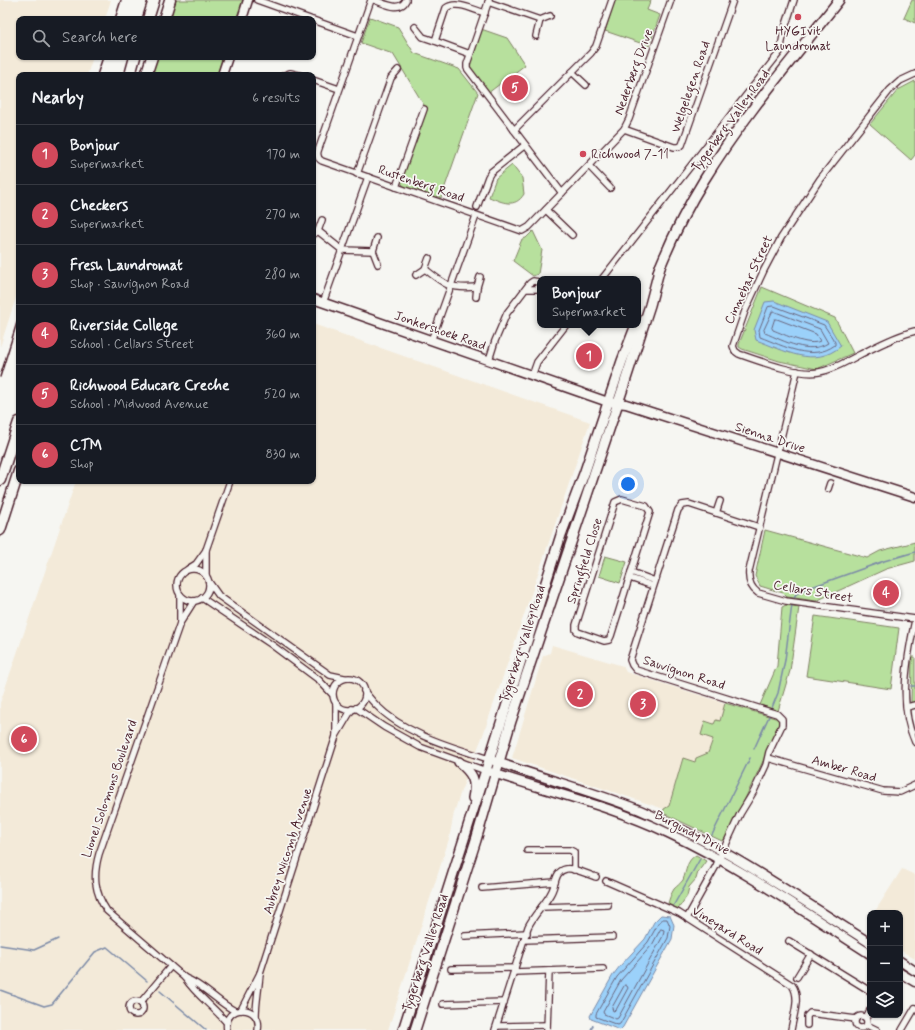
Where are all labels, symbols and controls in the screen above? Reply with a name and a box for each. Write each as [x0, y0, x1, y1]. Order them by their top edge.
marker: HYGIvit Laundromat [793, 12, 803, 22]
search box [16, 16, 316, 60]
place label: HYGIvit Laundromat [765, 23, 831, 55]
street label: Nederberg Drive [611, 26, 659, 118]
icon: search [30, 27, 52, 49]
text: Search here [62, 28, 138, 48]
street label: Welgelegen Road [667, 39, 717, 136]
street label: Tygerberg Valley Road [688, 66, 775, 177]
pin: 5 [502, 73, 528, 103]
text: Nearby [32, 87, 84, 109]
text: 6 results [252, 90, 300, 107]
text: Bonjour [70, 136, 120, 156]
text: 1 [42, 146, 48, 163]
text: 170 m [266, 146, 300, 163]
place label: Richwood 7-11 [591, 146, 669, 163]
marker: Richwood 7-11 [578, 149, 588, 159]
text: Supermarket [70, 156, 144, 173]
street label: Rustenberg Road [375, 161, 466, 209]
text: Checkers [70, 196, 128, 216]
text: 2 [42, 206, 48, 223]
text: 270 m [265, 206, 300, 223]
text: Supermarket [70, 216, 144, 233]
street label: Cinnebar Street [721, 233, 777, 327]
text: Fresh Laundromat [70, 256, 183, 276]
text: 3 [42, 266, 48, 283]
text: 280 m [265, 266, 300, 283]
text: Shop · Sauvignon Road [70, 276, 189, 293]
popup [537, 276, 641, 328]
text: Bonjour [552, 284, 602, 304]
text: Supermarket [552, 304, 626, 321]
street label: Jonkershoek Road [392, 307, 488, 355]
text: Riverside College [70, 316, 178, 336]
text: 4 [41, 326, 49, 343]
text: 360 m [265, 326, 300, 343]
text: School · Cellars Street [70, 336, 194, 353]
pin: 1 [576, 341, 602, 371]
text: Richwood Educare Creche [70, 376, 229, 396]
text: 5 [41, 386, 49, 403]
text: 520 m [264, 386, 300, 403]
text: School · Midwood Avenue [70, 396, 209, 413]
street label: Sienna Drive [733, 419, 807, 457]
text: CTM [70, 436, 102, 456]
text: 6 [42, 446, 48, 463]
text: 830 m [265, 446, 300, 463]
text: Shop [70, 456, 94, 473]
your location [618, 474, 638, 494]
street label: Springfield Close [563, 516, 609, 607]
street label: Cellars Street [772, 577, 854, 607]
pin: 4 [873, 578, 899, 608]
street label: Tygerberg Valley Road [496, 583, 552, 705]
street label: Sauvignon Road [640, 652, 727, 695]
pin: 2 [567, 679, 593, 709]
pin: 3 [630, 689, 656, 719]
street label: Lionel Solomons Boulevard [78, 718, 142, 860]
pin: 6 [11, 724, 37, 754]
street label: Amber Road [810, 752, 878, 786]
street label: Aubrey Wicomb Avenue [260, 786, 316, 916]
street label: Burgundy Drive [651, 807, 733, 860]
street label: Tygerberg Valley Road [399, 892, 455, 1014]
street label: Vineyard Road [688, 902, 766, 960]
map controls [867, 910, 903, 1018]
button: + [867, 910, 903, 946]
button: − [867, 946, 903, 982]
button: layers [867, 982, 903, 1018]

